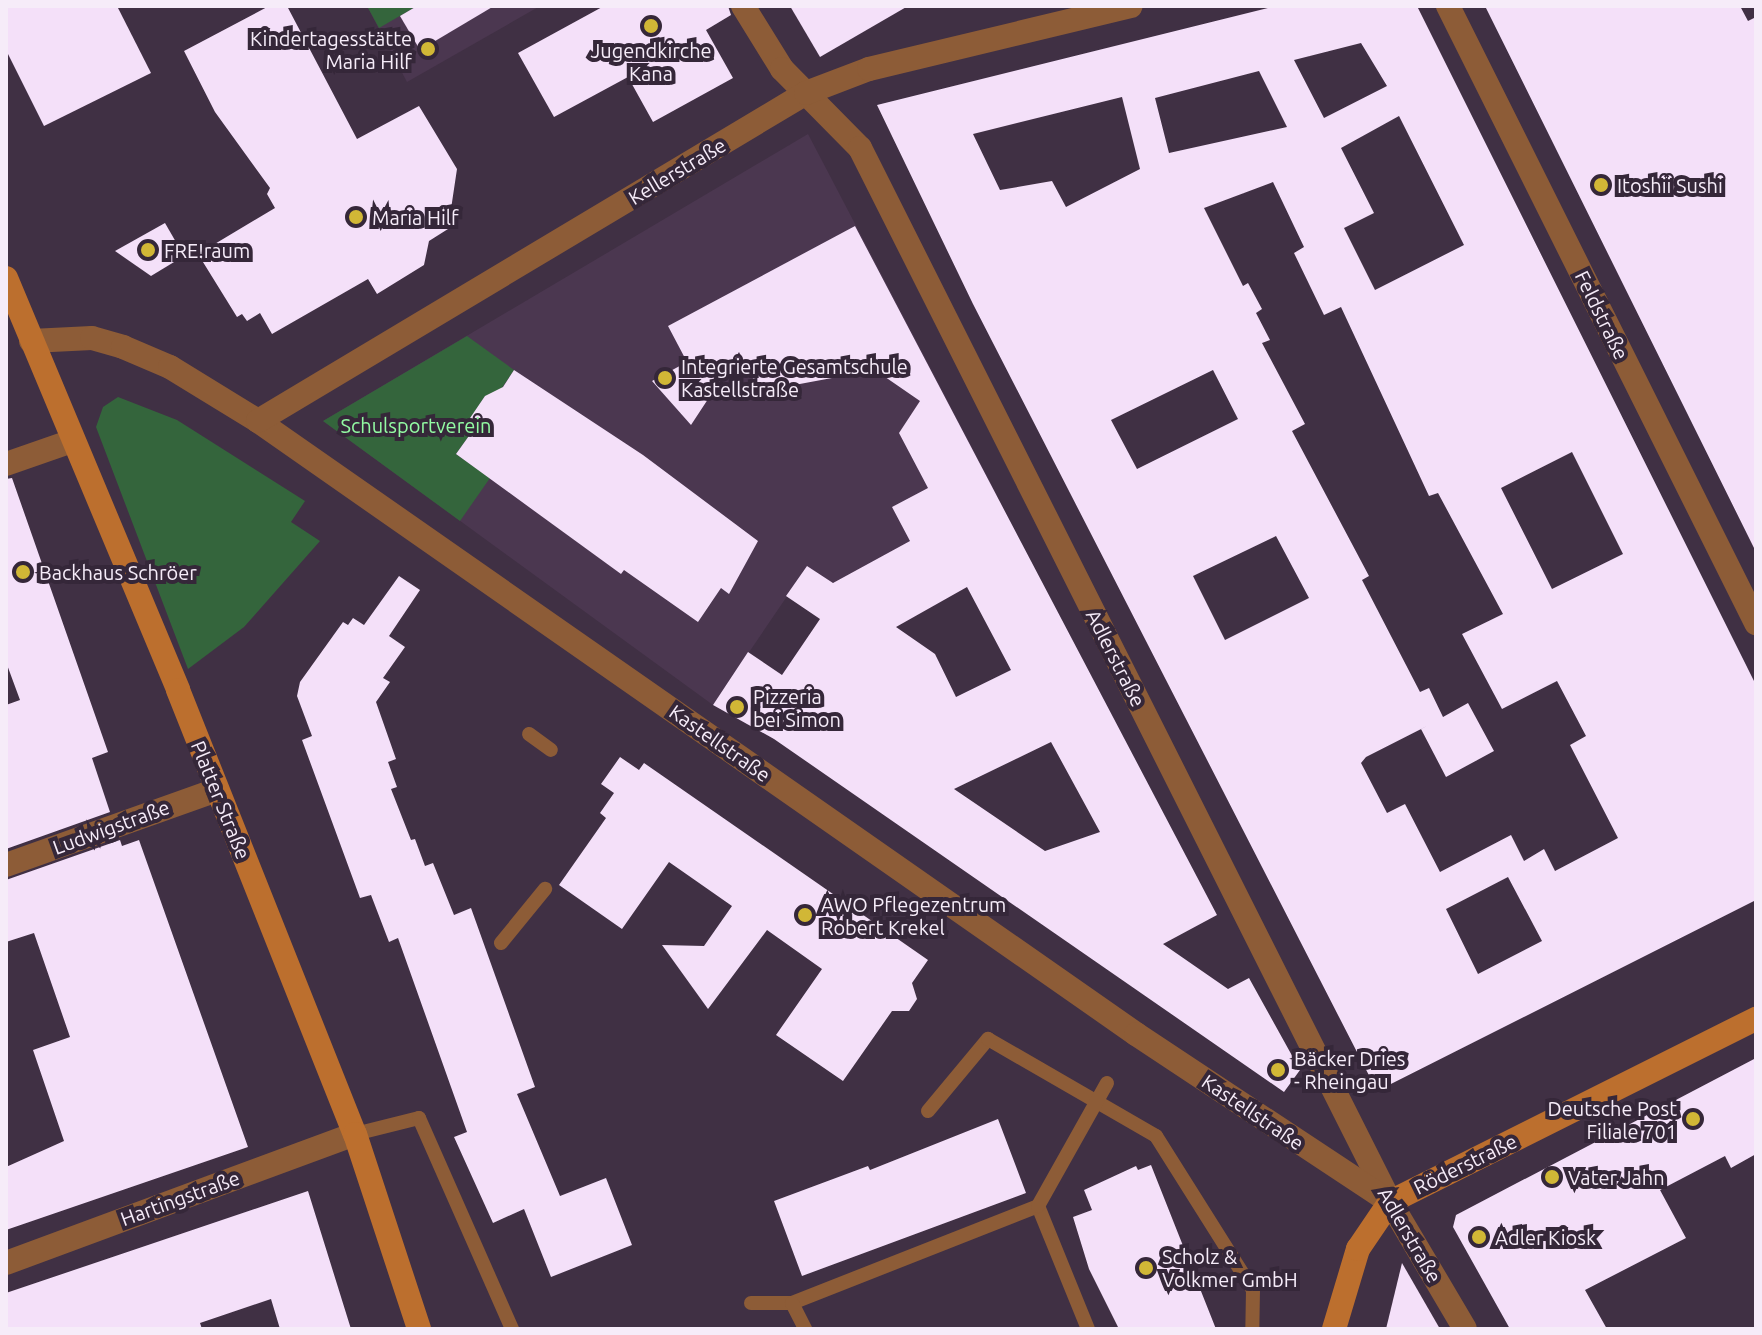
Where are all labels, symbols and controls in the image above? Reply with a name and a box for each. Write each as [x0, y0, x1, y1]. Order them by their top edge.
marker: Jugendkirche Kana [642, 17, 660, 35]
place label: Kindertagesstätte Maria Hilf [250, 26, 412, 73]
place label: Jugendkirche Kana [590, 38, 712, 85]
marker: Kindertagesstätte Maria Hilf [419, 40, 437, 58]
street label: Kellerstraße [624, 133, 730, 209]
place label: Itoshii Sushi [1617, 173, 1723, 197]
marker: Itoshii Sushi [1592, 176, 1610, 194]
place label: Maria Hilf [372, 205, 459, 229]
marker: Maria Hilf [347, 208, 365, 226]
place label: FRE!raum [164, 238, 250, 262]
marker: FRE!raum [139, 241, 157, 259]
street label: Feldstraße [1570, 267, 1634, 363]
place label: Integrierte Gesamtschule Kastellstraße [681, 354, 908, 401]
marker: Integrierte Gesamtschule Kastellstraße [656, 369, 674, 387]
park label: Schulsportverein [340, 413, 492, 437]
place label: Backhaus Schröer [39, 560, 197, 584]
marker: Backhaus Schröer [14, 563, 32, 581]
street label: Adlerstraße [1081, 605, 1151, 711]
place label: Pizzeria bei Simon [753, 684, 841, 731]
marker: Pizzeria bei Simon [728, 698, 746, 716]
street label: Kastellstraße [665, 699, 775, 787]
street label: Platter Straße [186, 737, 256, 863]
street label: Ludwigstraße [49, 795, 173, 859]
place label: AWO Pflegezentrum Robert Krekel [821, 892, 1006, 939]
marker: AWO Pflegezentrum Robert Krekel [796, 906, 814, 924]
place label: Bäcker Dries - Rheingau [1294, 1046, 1406, 1093]
marker: Bäcker Dries - Rheingau [1269, 1061, 1287, 1079]
street label: Kastellstraße [1197, 1069, 1309, 1155]
place label: Deutsche Post Filiale 701 [1548, 1096, 1677, 1143]
marker: Deutsche Post Filiale 701 [1684, 1110, 1702, 1128]
street label: Röderstraße [1409, 1129, 1521, 1199]
street label: Hartingstraße [117, 1165, 243, 1231]
place label: Vater Jahn [1568, 1165, 1665, 1189]
marker: Vater Jahn [1543, 1168, 1561, 1186]
street label: Adlerstraße [1373, 1183, 1447, 1287]
place label: Adler Kiosk [1495, 1225, 1596, 1249]
marker: Adler Kiosk [1470, 1228, 1488, 1246]
place label: Scholz & Volkmer GmbH [1162, 1244, 1298, 1291]
marker: Scholz & Volkmer GmbH [1137, 1259, 1155, 1277]

